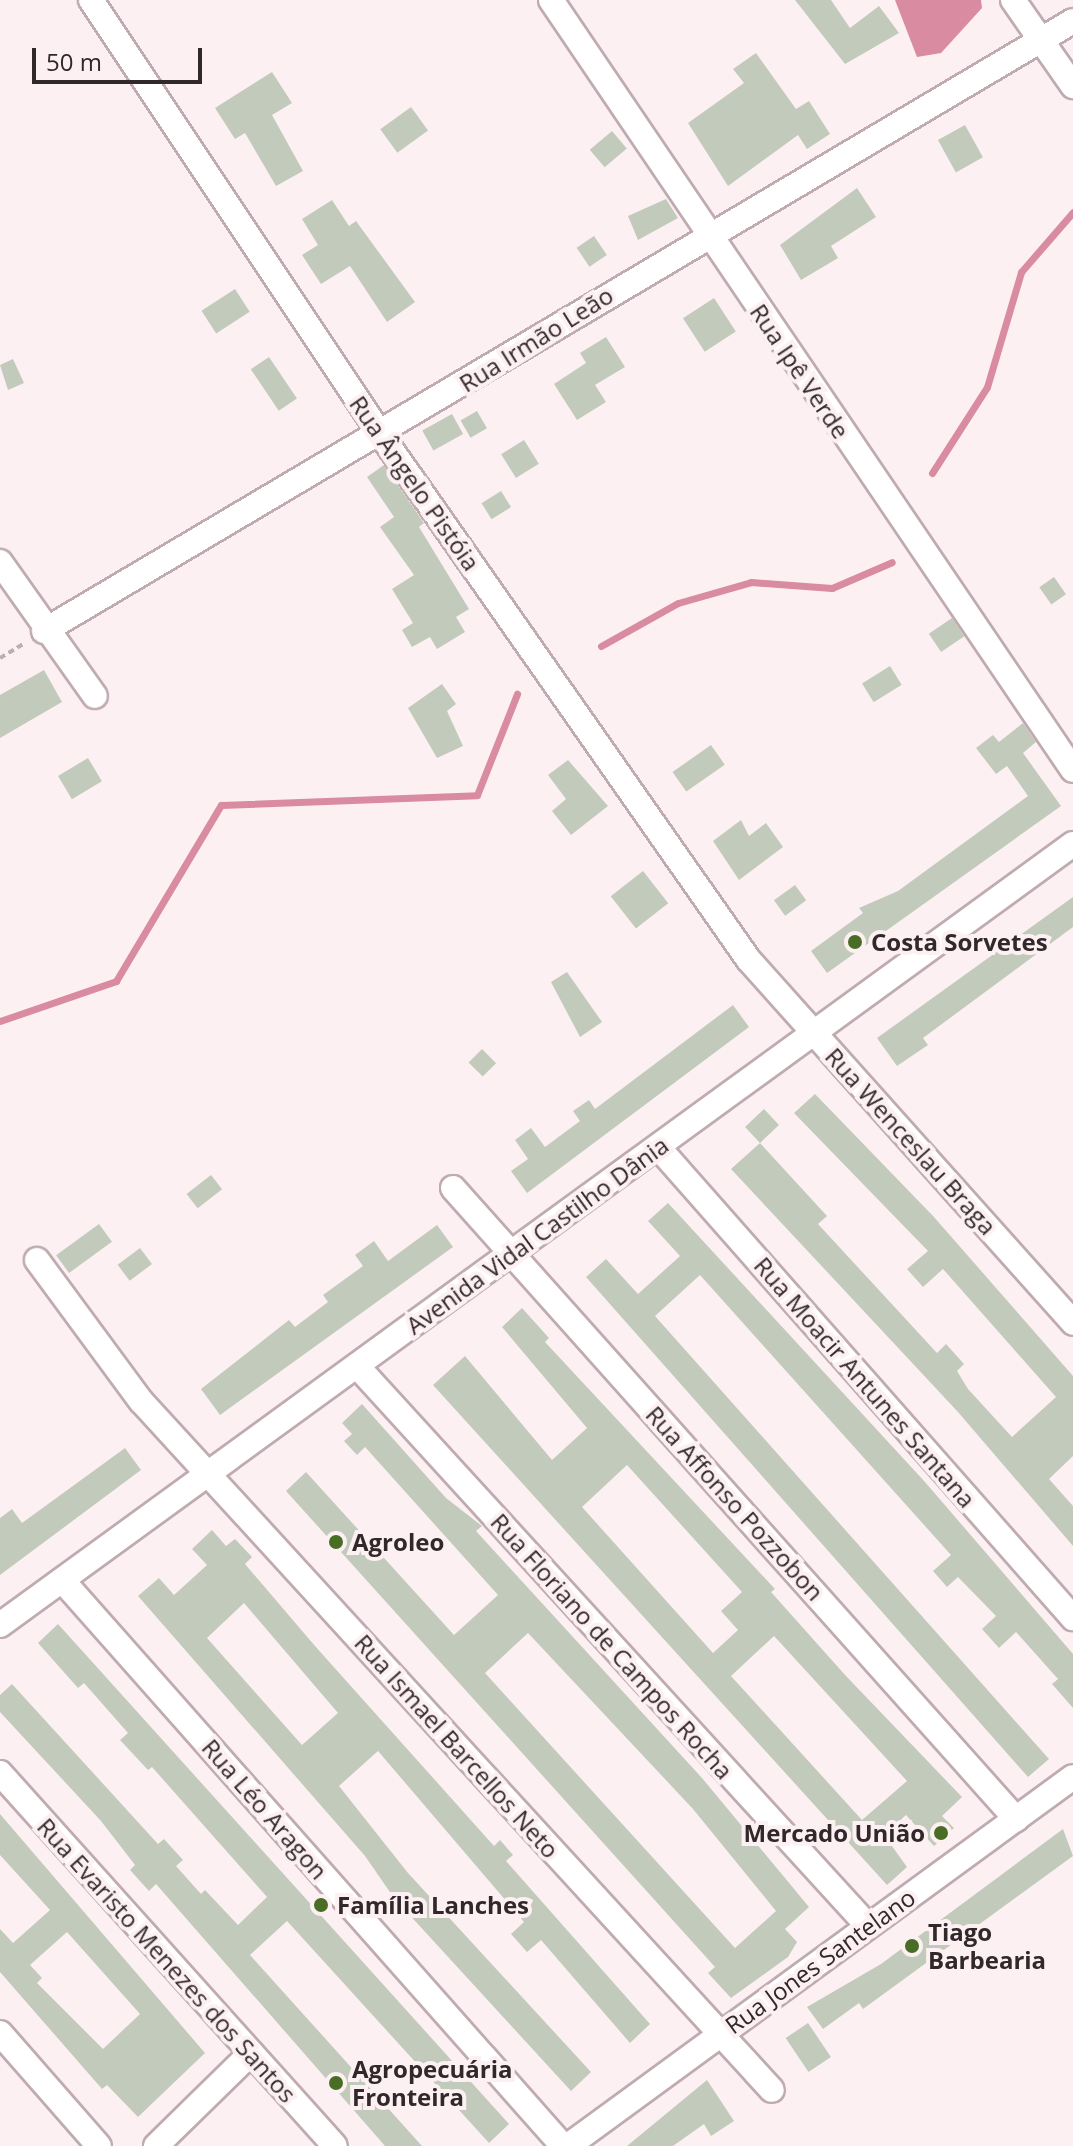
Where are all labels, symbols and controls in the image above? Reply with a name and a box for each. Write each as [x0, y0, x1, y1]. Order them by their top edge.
scale bar [36, 32, 206, 82]
text: 50 m [46, 45, 102, 78]
street label: Rua Irmão Leão [454, 280, 618, 398]
street label: Rua Ipê Verde [744, 298, 856, 444]
street label: Rua Ângelo Pistóia [344, 390, 486, 576]
place label: Costa Sorvetes [871, 928, 1048, 956]
marker: Costa Sorvetes [846, 933, 864, 951]
street label: Rua Wenceslau Braga [820, 1042, 1002, 1240]
street label: Avenida Vidal Castilho Dânia [400, 1130, 674, 1340]
street label: Rua Moacir Antunes Santana [748, 1251, 982, 1513]
street label: Rua Affonso Pozzobon [640, 1400, 830, 1606]
street label: Rua Floriano de Campos Rocha [485, 1507, 739, 1785]
place label: Agroleo [352, 1528, 444, 1556]
marker: Agroleo [327, 1533, 345, 1551]
street label: Rua Ismael Barcellos Neto [349, 1628, 565, 1864]
street label: Rua Léo Aragon [196, 1733, 334, 1885]
street label: Rua Evaristo Menezes dos Santos [32, 1812, 302, 2108]
place label: Mercado União [744, 1819, 925, 1847]
marker: Mercado União [932, 1824, 950, 1842]
street label: Rua Jones Santelano [719, 1882, 921, 2040]
place label: Família Lanches [337, 1891, 529, 1919]
marker: Família Lanches [312, 1896, 330, 1914]
place label: Tiago Barbearia [928, 1918, 1046, 1974]
marker: Tiago Barbearia [903, 1937, 921, 1955]
place label: Agropecuária Fronteira [352, 2055, 513, 2111]
marker: Agropecuária Fronteira [327, 2074, 345, 2092]

